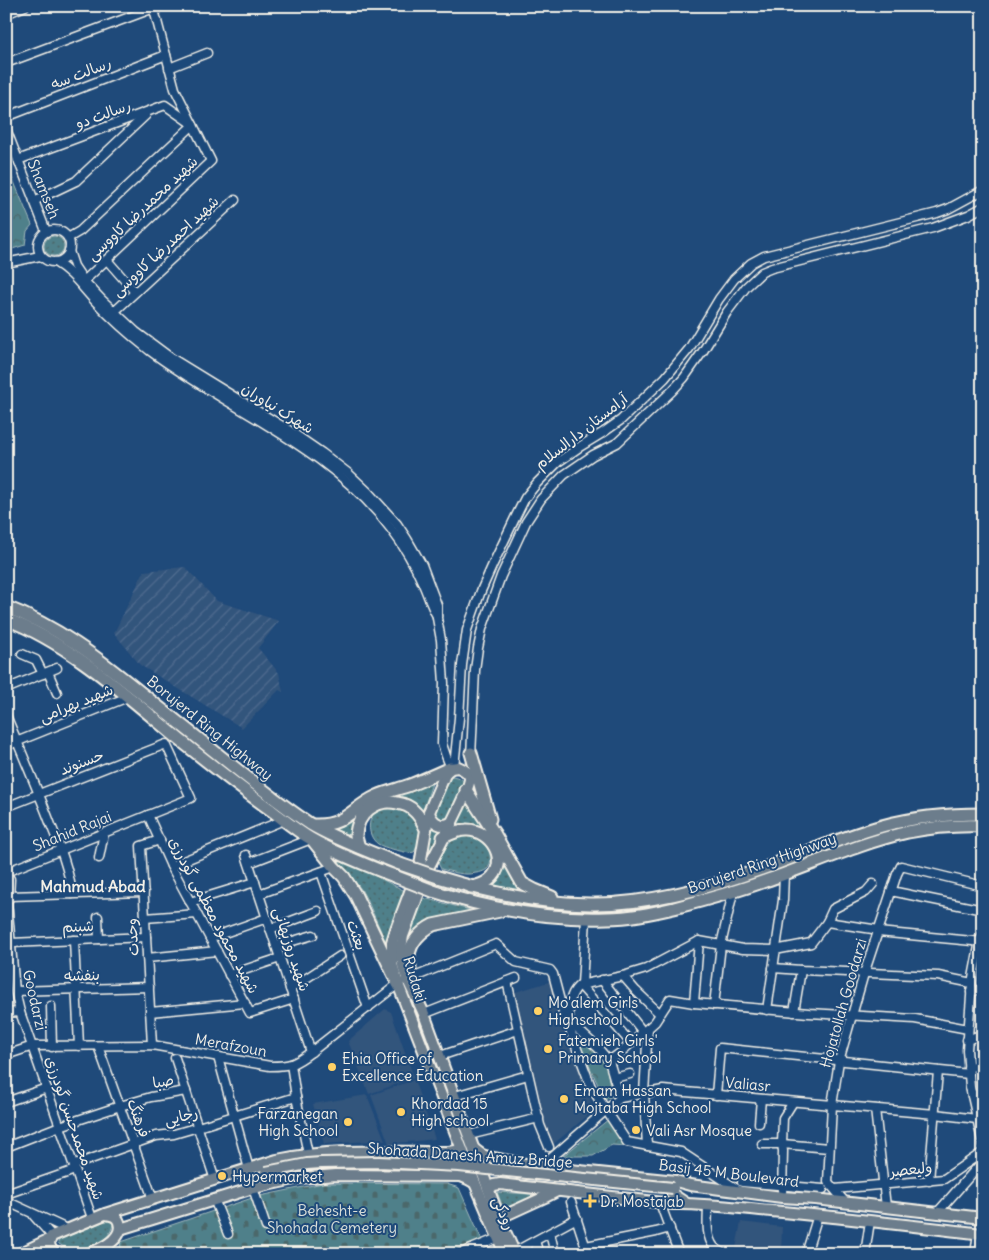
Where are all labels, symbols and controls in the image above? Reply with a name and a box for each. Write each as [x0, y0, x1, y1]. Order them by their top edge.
street label: رسالت سه [48, 53, 114, 93]
street label: رسالت دو [72, 95, 134, 133]
street label: شهید محمدرضا کاووسی [83, 152, 202, 265]
street label: Shamseh [24, 157, 65, 222]
street label: شهید احمدرضا کاووسی [107, 191, 223, 301]
street label: شهرک نیاوران [238, 378, 318, 438]
street label: آرامستان دارالسلام [531, 388, 633, 475]
street label: Borujerd Ring Highway [143, 671, 277, 785]
street label: شهید بهرامی [36, 680, 116, 727]
street label: حسنوند [57, 745, 106, 779]
street label: Shahid Rajai [30, 807, 114, 855]
street label: Borujerd Ring Highway [685, 829, 839, 897]
street label: شهید محمود معظمی گودرزی [164, 833, 263, 997]
district label: Mahmud Abad [40, 876, 146, 896]
street label: شهید روزبهانی [269, 905, 315, 994]
street label: شبنم [62, 916, 94, 939]
street label: بعثت [343, 917, 371, 953]
street label: وحدت [122, 918, 142, 956]
street label: Hojatollah Goodarzi [815, 936, 871, 1070]
street label: Rudaki [399, 954, 431, 1004]
street label: بنفشه [64, 965, 100, 985]
street label: Goodarzi [19, 968, 51, 1032]
place label: Mo'alem Girls Highschool [548, 993, 638, 1029]
marker: Mo'alem Girls Highschool [532, 1005, 544, 1017]
street label: Merafzoun [194, 1029, 269, 1061]
place label: Fatemieh Girls' Primary School [558, 1031, 661, 1067]
marker: Fatemieh Girls' Primary School [542, 1043, 554, 1055]
place label: Ehia Office of Excellence Education [342, 1049, 484, 1085]
street label: شهید محمدحسن گودرزی [41, 1054, 109, 1202]
marker: Ehia Office of Excellence Education [326, 1061, 338, 1073]
street label: صبا [151, 1070, 175, 1092]
street label: Valiasr [724, 1073, 772, 1095]
place label: Emam Hassan Mojtaba High School [574, 1081, 711, 1117]
marker: Emam Hassan Mojtaba High School [558, 1093, 570, 1105]
place label: Khordad 15 High school [411, 1094, 489, 1130]
street label: فرهنگ [123, 1096, 155, 1140]
street label: رجایی [162, 1103, 200, 1130]
place label: Farzanegan High School [258, 1104, 338, 1140]
marker: Khordad 15 High school [395, 1106, 407, 1118]
marker: Farzanegan High School [342, 1116, 354, 1128]
place label: Vali Asr Mosque [646, 1121, 752, 1140]
marker: Vali Asr Mosque [630, 1124, 642, 1136]
street label: Shohada Danesh Amuz Bridge [367, 1138, 573, 1172]
street label: Basij 45 M Boulevard [658, 1155, 800, 1191]
street label: ولیعصر [887, 1157, 933, 1181]
place label: Hypermarket [232, 1167, 323, 1186]
marker: Hypermarket [216, 1170, 228, 1182]
place label: Dr. Mostajab [600, 1192, 684, 1211]
street label: رودکی [488, 1193, 520, 1233]
marker: Dr. Mostajab [584, 1195, 596, 1207]
park label: Behesht-e Shohada Cemetery [267, 1201, 397, 1237]

